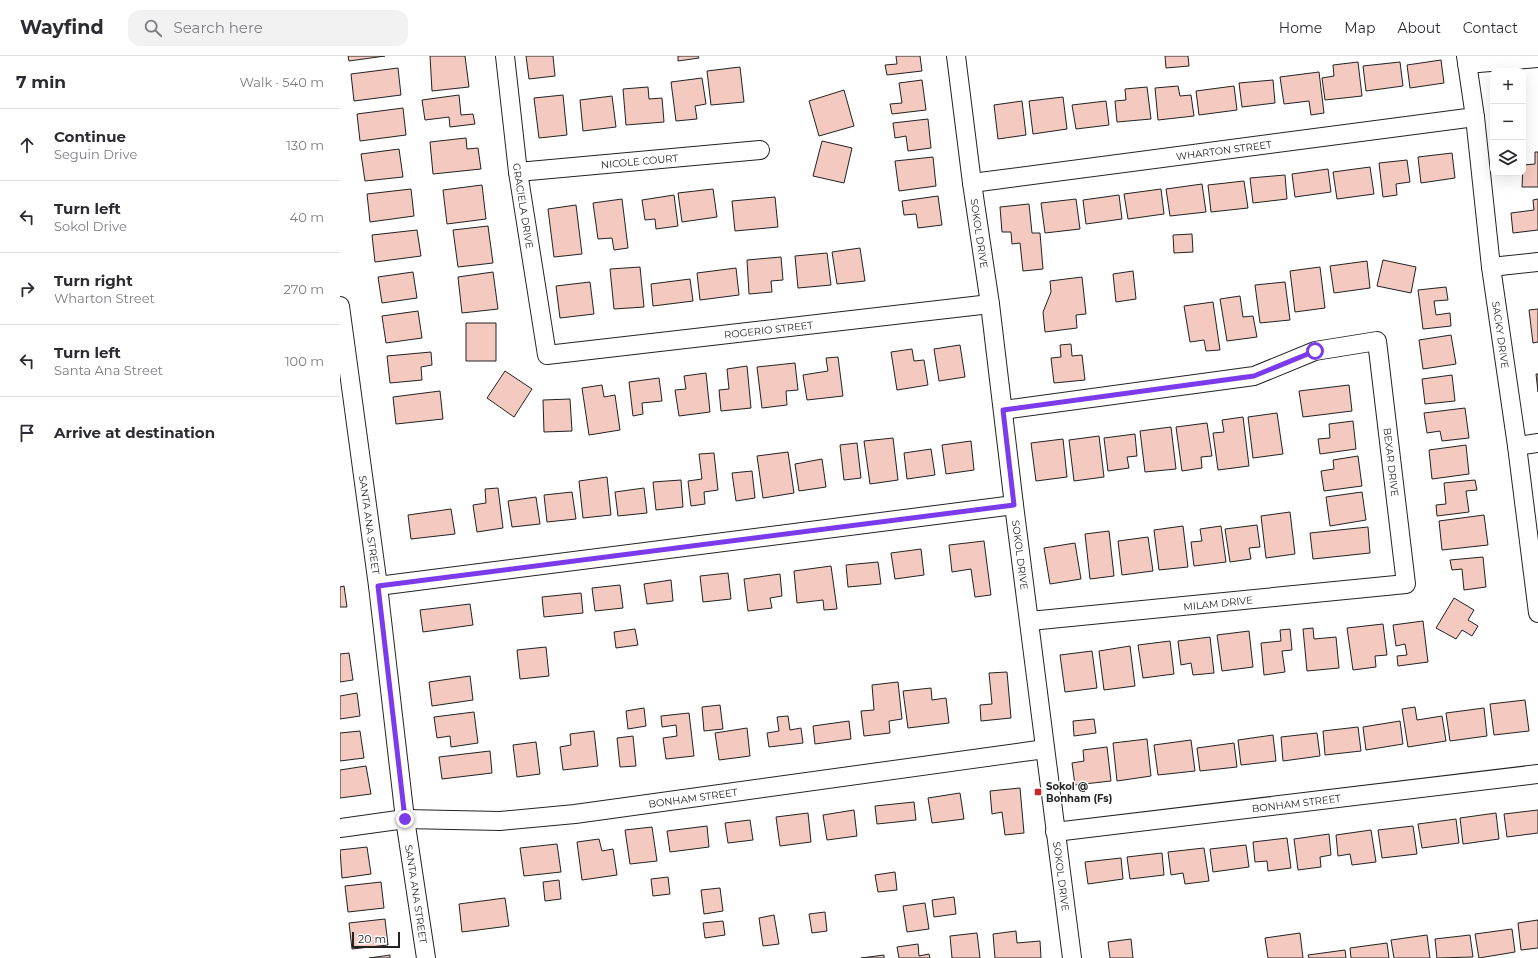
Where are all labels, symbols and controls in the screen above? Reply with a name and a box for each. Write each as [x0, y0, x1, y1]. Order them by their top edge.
search box [128, 10, 408, 46]
text: Wayfind [20, 16, 104, 39]
icon: search [142, 17, 164, 39]
text: Search here [174, 18, 263, 37]
text: Home [1279, 19, 1322, 37]
text: Map [1344, 19, 1375, 37]
text: About [1397, 19, 1441, 37]
text: Contact [1463, 19, 1518, 37]
map controls [1490, 68, 1526, 176]
button: + [1490, 68, 1526, 104]
text: 7 min [16, 72, 66, 92]
text: Walk · 540 m [239, 74, 324, 90]
button: − [1490, 104, 1526, 140]
text: Continue [54, 127, 126, 146]
icon: ahead [16, 134, 38, 156]
text: 130 m [286, 137, 324, 153]
street label: WHARTON STREET [1175, 138, 1273, 163]
button: layers [1490, 140, 1526, 176]
text: Seguin Drive [54, 146, 137, 162]
street label: NICOLE COURT [600, 151, 679, 171]
street label: GRACIELA DRIVE [510, 162, 536, 250]
street label: SOKOL DRIVE [967, 198, 991, 269]
text: Turn left [54, 199, 121, 218]
icon: left [16, 206, 38, 228]
text: 40 m [290, 209, 324, 225]
text: Sokol Drive [54, 218, 127, 234]
text: Turn right [54, 271, 133, 290]
icon: right [16, 278, 38, 300]
text: 270 m [283, 281, 324, 297]
text: Wharton Street [54, 290, 155, 306]
street label: SACKY DRIVE [1489, 300, 1512, 370]
street label: ROGERIO STREET [723, 318, 814, 342]
route start [1306, 342, 1324, 360]
text: Turn left [54, 343, 121, 362]
icon: left [16, 350, 38, 372]
text: 100 m [285, 353, 324, 369]
text: Santa Ana Street [54, 362, 163, 378]
icon: arrive [16, 422, 38, 444]
text: Arrive at destination [54, 423, 215, 442]
street label: BEXAR DRIVE [1380, 427, 1402, 498]
street label: SANTA ANA STREET [356, 475, 382, 576]
street label: SOKOL DRIVE [1009, 519, 1031, 591]
street label: MILAM DRIVE [1183, 593, 1254, 614]
place label: Sokol @ Bonham (Fs) [1046, 780, 1112, 805]
street label: BONHAM STREET [648, 786, 739, 811]
marker: Sokol @ Bonham (Fs) [1033, 787, 1043, 797]
street label: BONHAM STREET [1251, 792, 1342, 815]
route end [396, 810, 414, 828]
street label: SOKOL DRIVE [1050, 841, 1072, 912]
street label: SANTA ANA STREET [402, 844, 430, 945]
scale bar [352, 930, 400, 949]
text: 20 m [358, 932, 386, 946]

